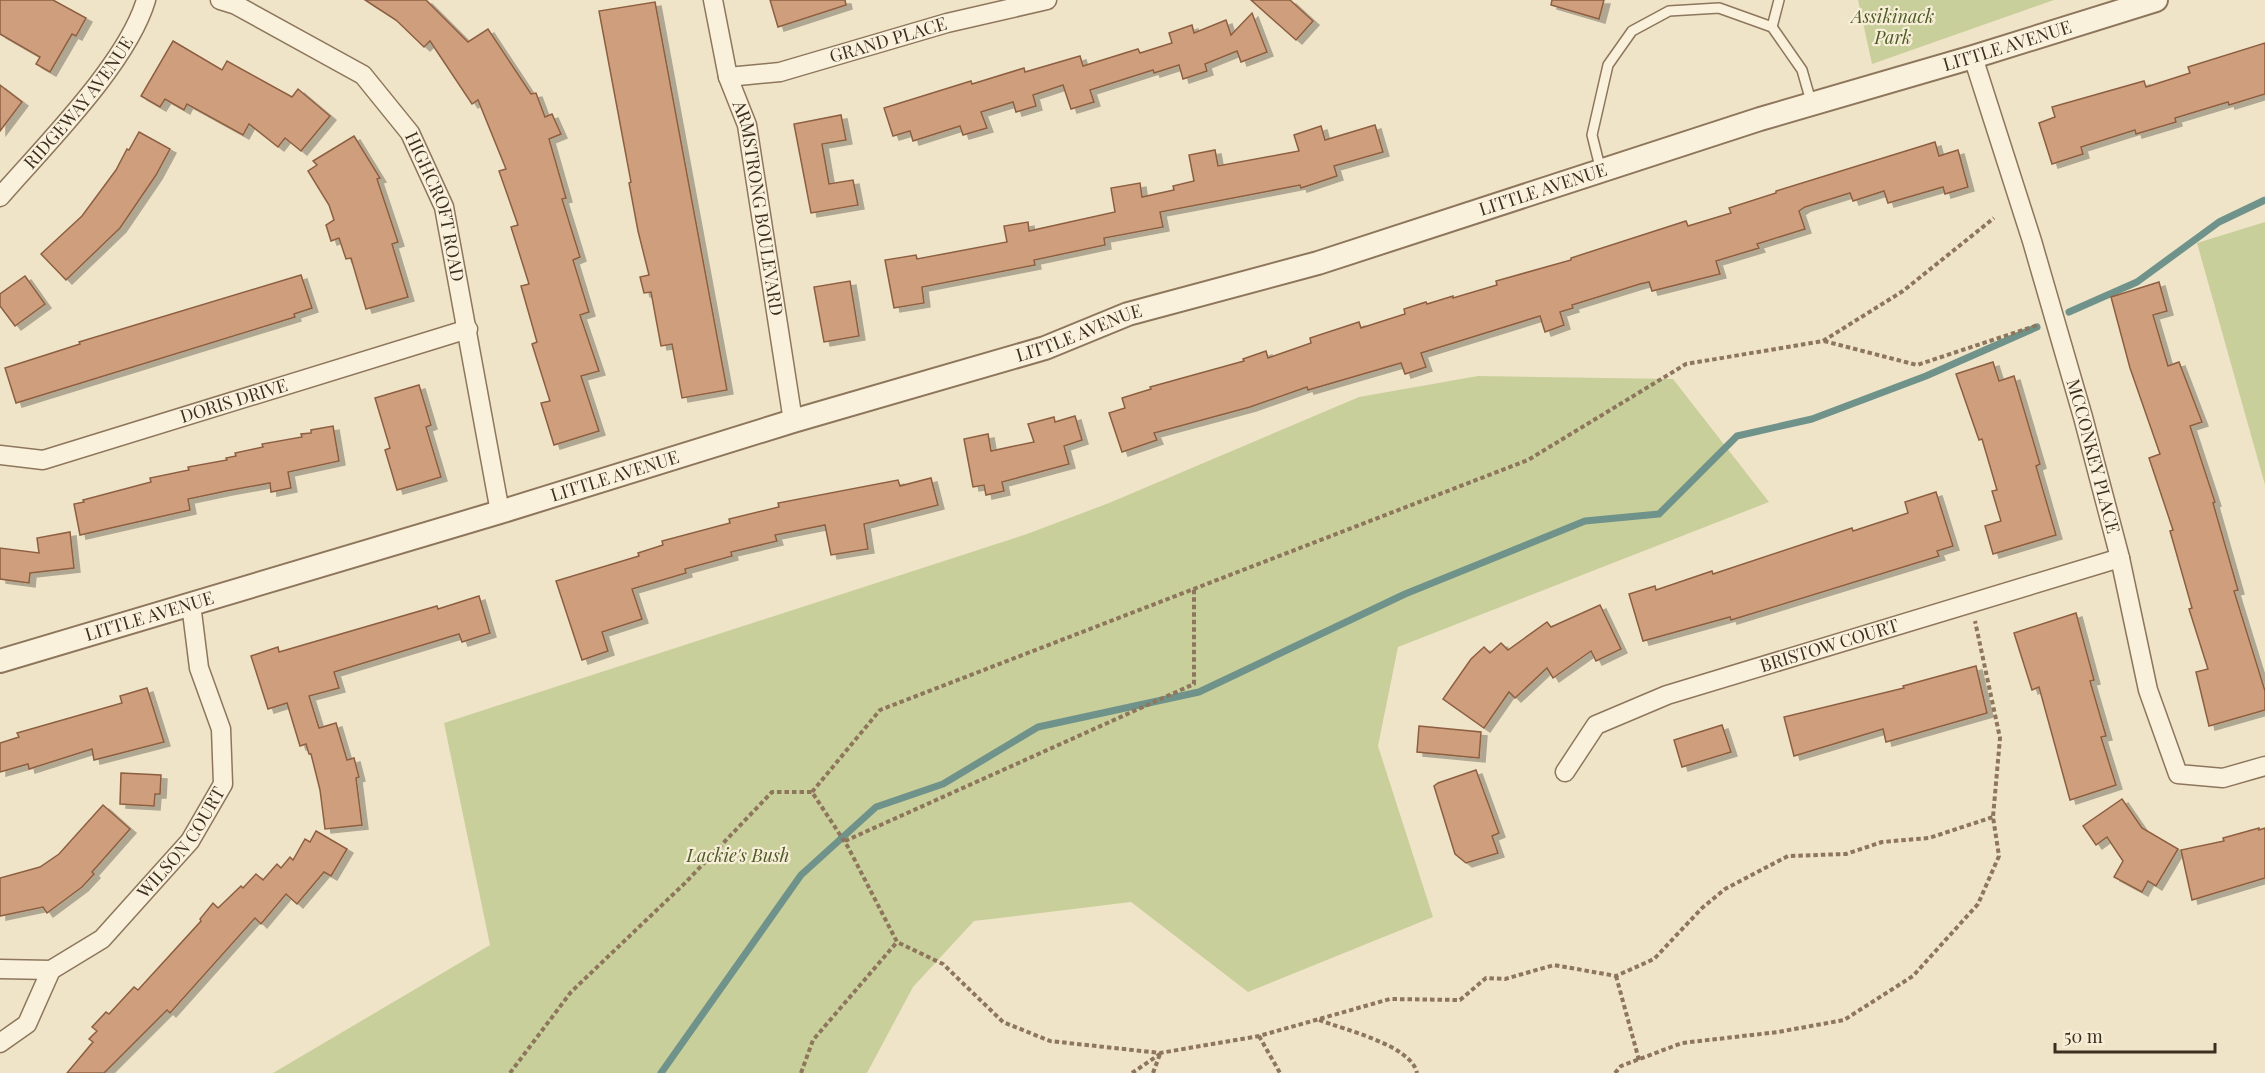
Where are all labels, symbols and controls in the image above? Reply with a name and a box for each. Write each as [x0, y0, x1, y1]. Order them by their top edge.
park label: Assikinack Park [1850, 4, 1934, 49]
street label: GRAND PLACE [826, 11, 949, 68]
street label: LITTLE AVENUE [1940, 14, 2074, 76]
street label: RIDGEWAY AVENUE [18, 32, 138, 174]
street label: ARMSTRONG BOULEVARD [727, 96, 789, 317]
street label: HIGHCROFT ROAD [400, 128, 470, 283]
street label: LITTLE AVENUE [1476, 157, 1610, 221]
street label: LITTLE AVENUE [1013, 298, 1144, 367]
street label: DORIS DRIVE [177, 372, 290, 428]
street label: MCCONKEY PLACE [2062, 376, 2126, 536]
street label: LITTLE AVENUE [547, 444, 682, 507]
street label: LITTLE AVENUE [82, 585, 217, 646]
street label: BRISTOW COURT [1757, 613, 1901, 677]
street label: WILSON COURT [131, 782, 230, 904]
park label: Lackie's Bush [685, 843, 790, 867]
scale bar [2055, 1016, 2216, 1054]
text: 50 m [2064, 1024, 2103, 1048]

